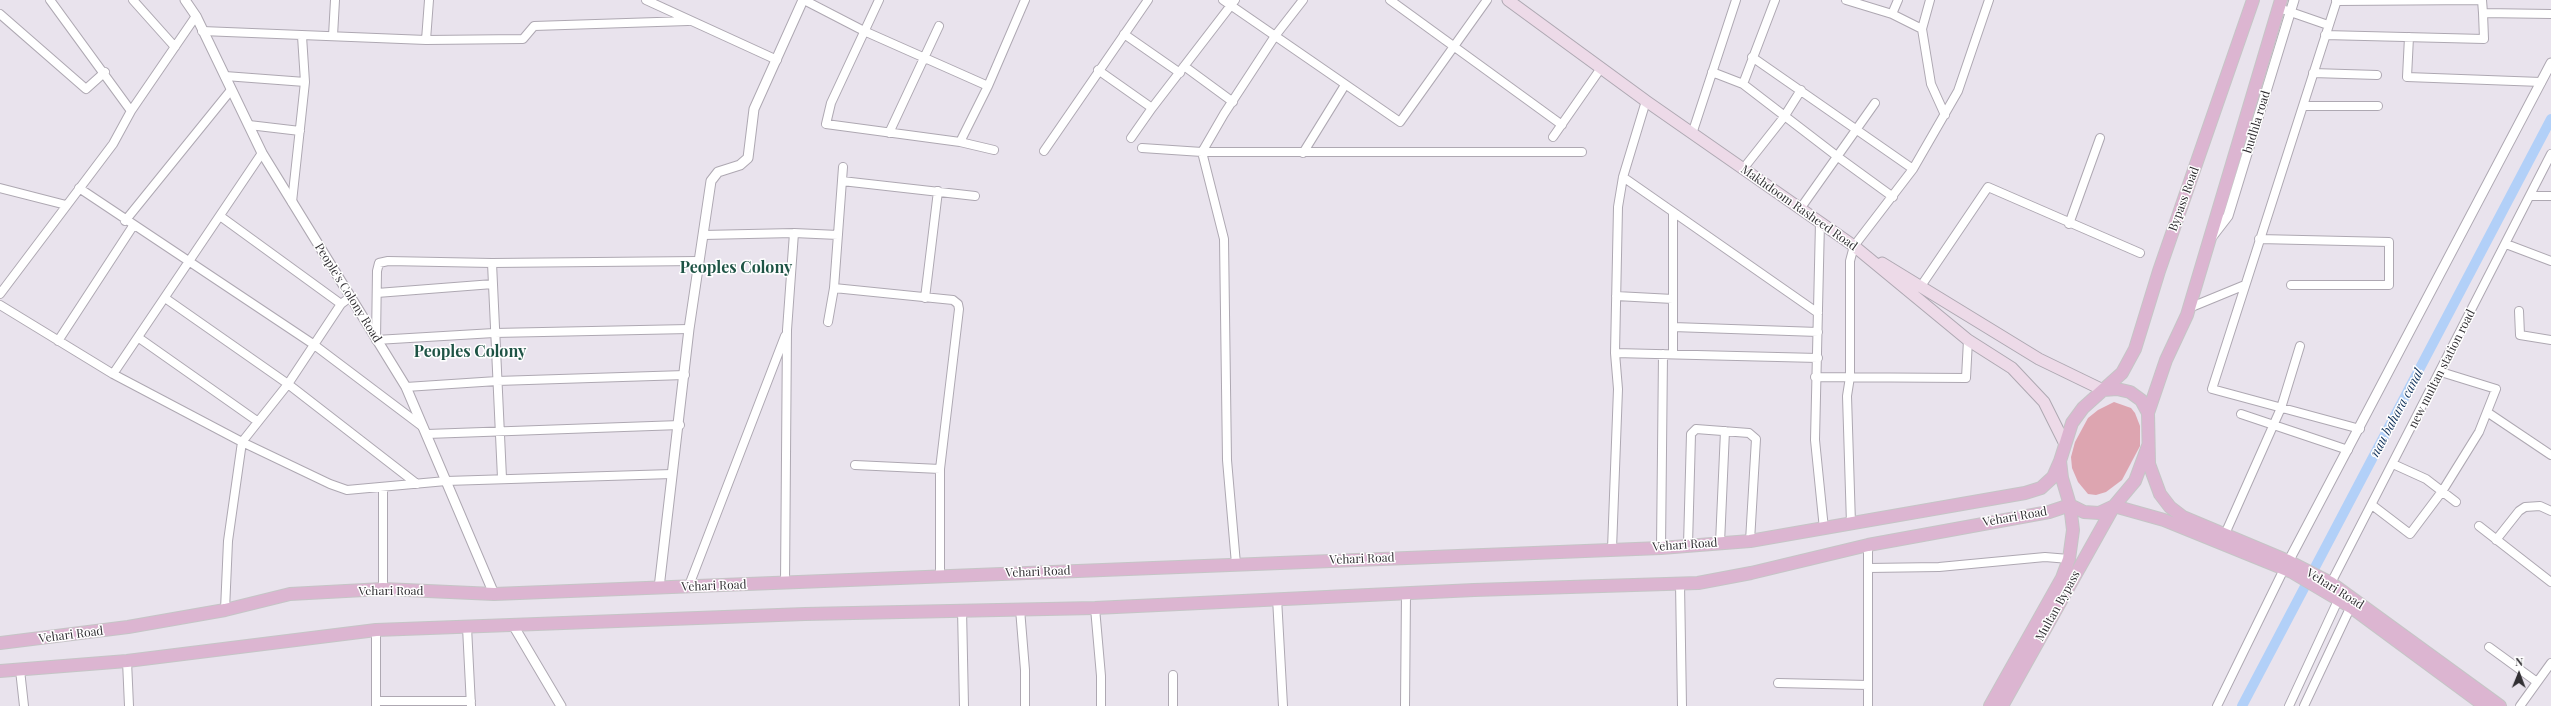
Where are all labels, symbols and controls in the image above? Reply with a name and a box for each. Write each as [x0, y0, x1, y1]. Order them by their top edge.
street label: budhla road [2241, 89, 2273, 155]
street label: Makhdoom Rasheed Road [1738, 162, 1860, 254]
street label: Bypass Road [2166, 165, 2202, 233]
street label: People's Colony Road [312, 241, 384, 345]
district label: Peoples Colony [680, 258, 792, 278]
street label: new multan station road [2406, 307, 2478, 431]
district label: Peoples Colony [414, 342, 526, 362]
water label: nau bahara canal [2367, 366, 2427, 460]
street label: Vehari Road [1982, 504, 2048, 530]
street label: Vehari Road [1652, 536, 1718, 554]
street label: Vehari Road [1329, 551, 1395, 567]
street label: Vehari Road [1005, 564, 1071, 580]
street label: Vehari Road [2304, 566, 2366, 612]
street label: Multan Bypass [2033, 568, 2083, 644]
street label: Vehari Road [681, 578, 747, 594]
street label: Vehari Road [358, 584, 424, 598]
street label: Vehari Road [38, 624, 104, 646]
north arrow [2499, 654, 2539, 694]
text: N [2515, 654, 2523, 669]

